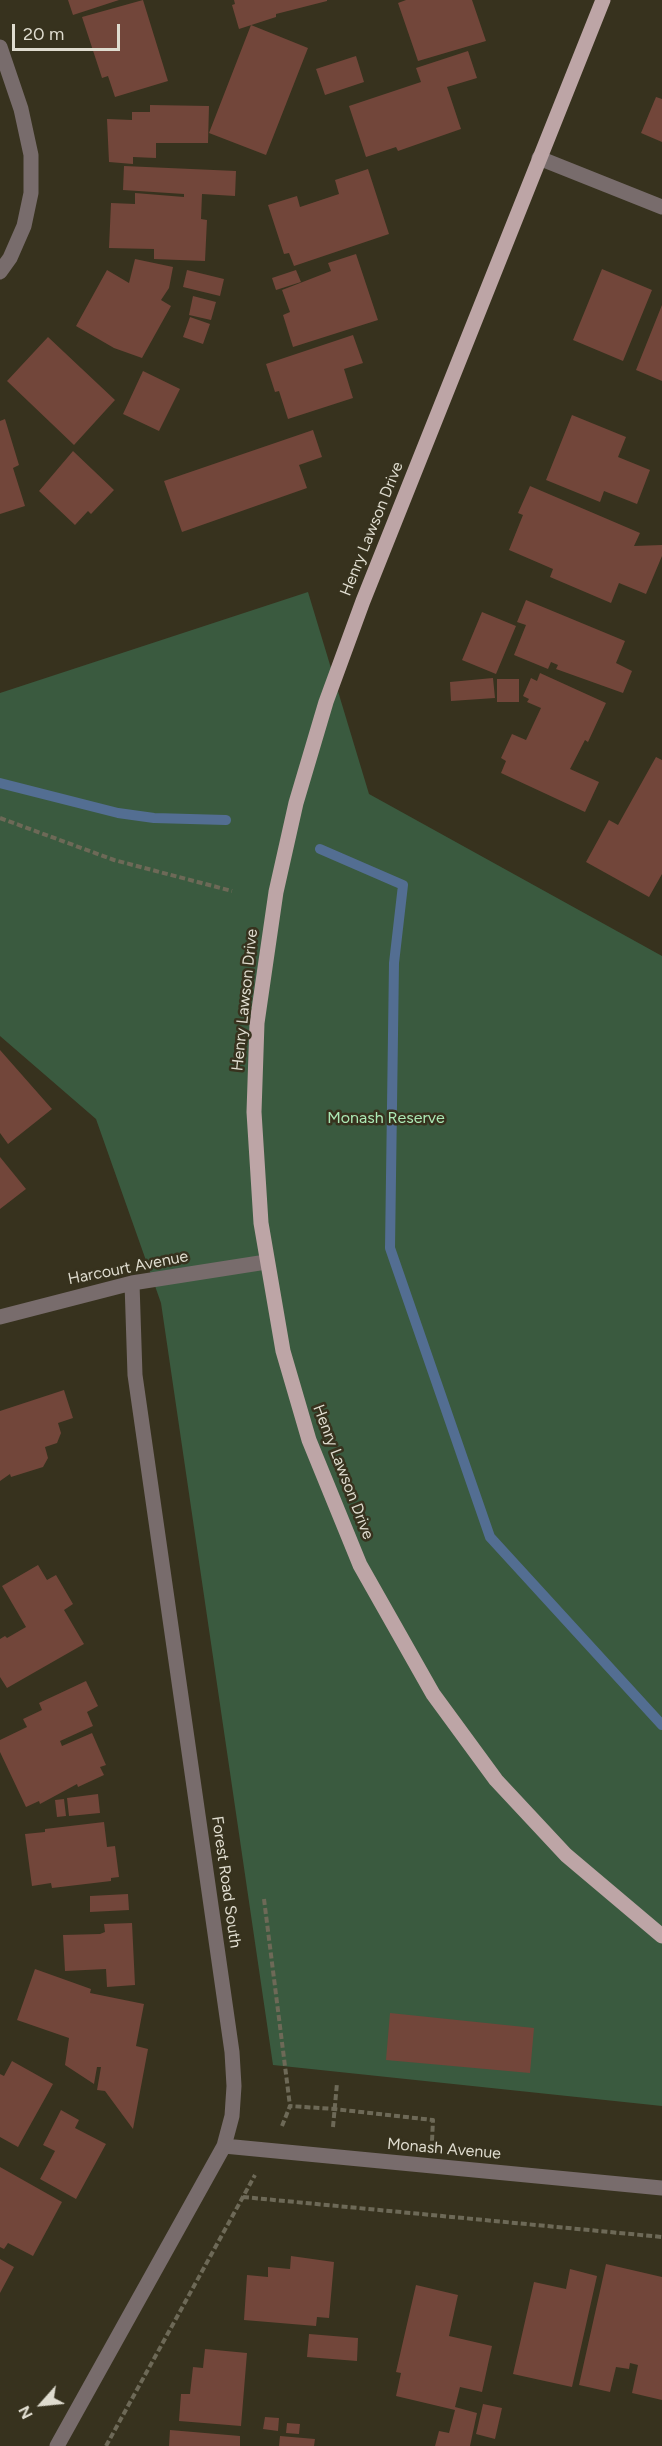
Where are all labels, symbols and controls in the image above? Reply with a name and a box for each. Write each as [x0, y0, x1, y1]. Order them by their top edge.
scale bar [15, 12, 123, 50]
text: 20 m [23, 23, 64, 45]
street label: Henry Lawson Drive [336, 459, 408, 599]
street label: Henry Lawson Drive [228, 928, 262, 1072]
park label: Monash Reserve [327, 1108, 445, 1128]
street label: Harcourt Avenue [66, 1247, 190, 1289]
street label: Henry Lawson Drive [308, 1402, 378, 1542]
street label: Forest Road South [207, 1815, 245, 1949]
street label: Monash Avenue [386, 2134, 502, 2164]
north arrow [12, 2374, 72, 2434]
text: N [14, 2403, 37, 2422]

